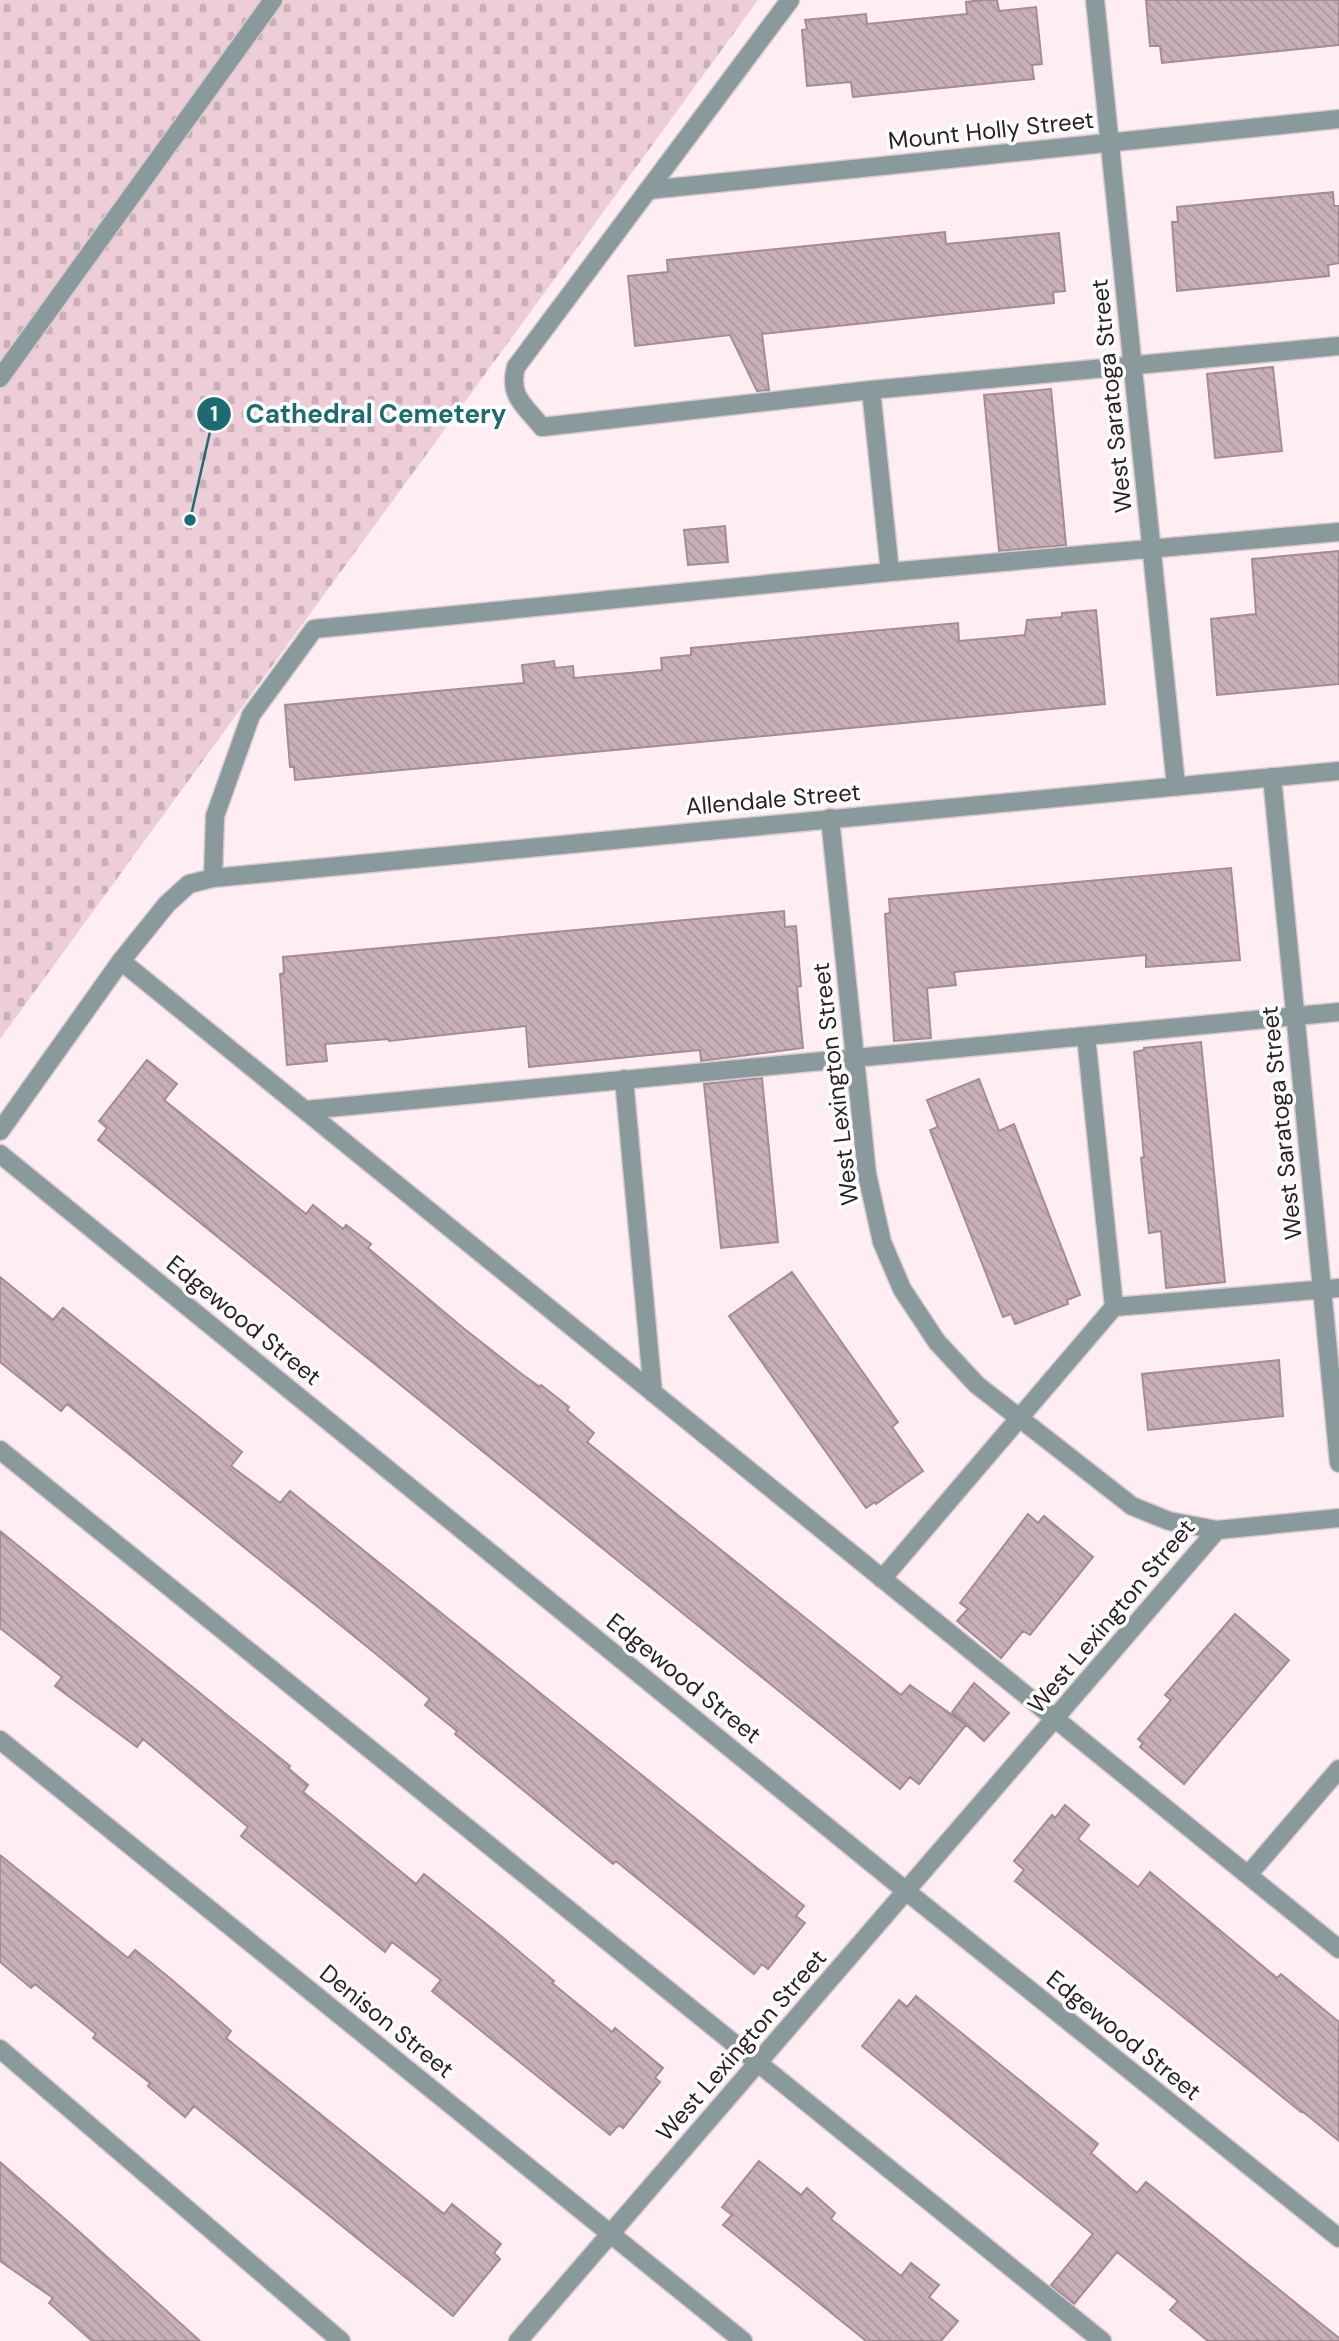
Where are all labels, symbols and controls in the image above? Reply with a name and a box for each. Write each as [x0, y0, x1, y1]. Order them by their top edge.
street label: Mount Holly Street [887, 104, 1095, 156]
street label: West Saratoga Street [1083, 277, 1139, 515]
callout: Cathedral Cemetery [197, 390, 521, 437]
text: Cathedral Cemetery [246, 397, 507, 431]
text: 1 [210, 400, 218, 428]
street label: Allendale Street [684, 776, 862, 822]
street label: West Lexington Street [805, 961, 865, 1207]
street label: West Saratoga Street [1253, 1004, 1309, 1242]
street label: Edgewood Street [160, 1248, 328, 1392]
street label: West Lexington Street [1021, 1512, 1201, 1720]
street label: Edgewood Street [600, 1606, 768, 1750]
street label: West Lexington Street [649, 1943, 833, 2147]
street label: Denison Street [313, 1957, 461, 2085]
street label: Edgewood Street [1040, 1963, 1208, 2107]

